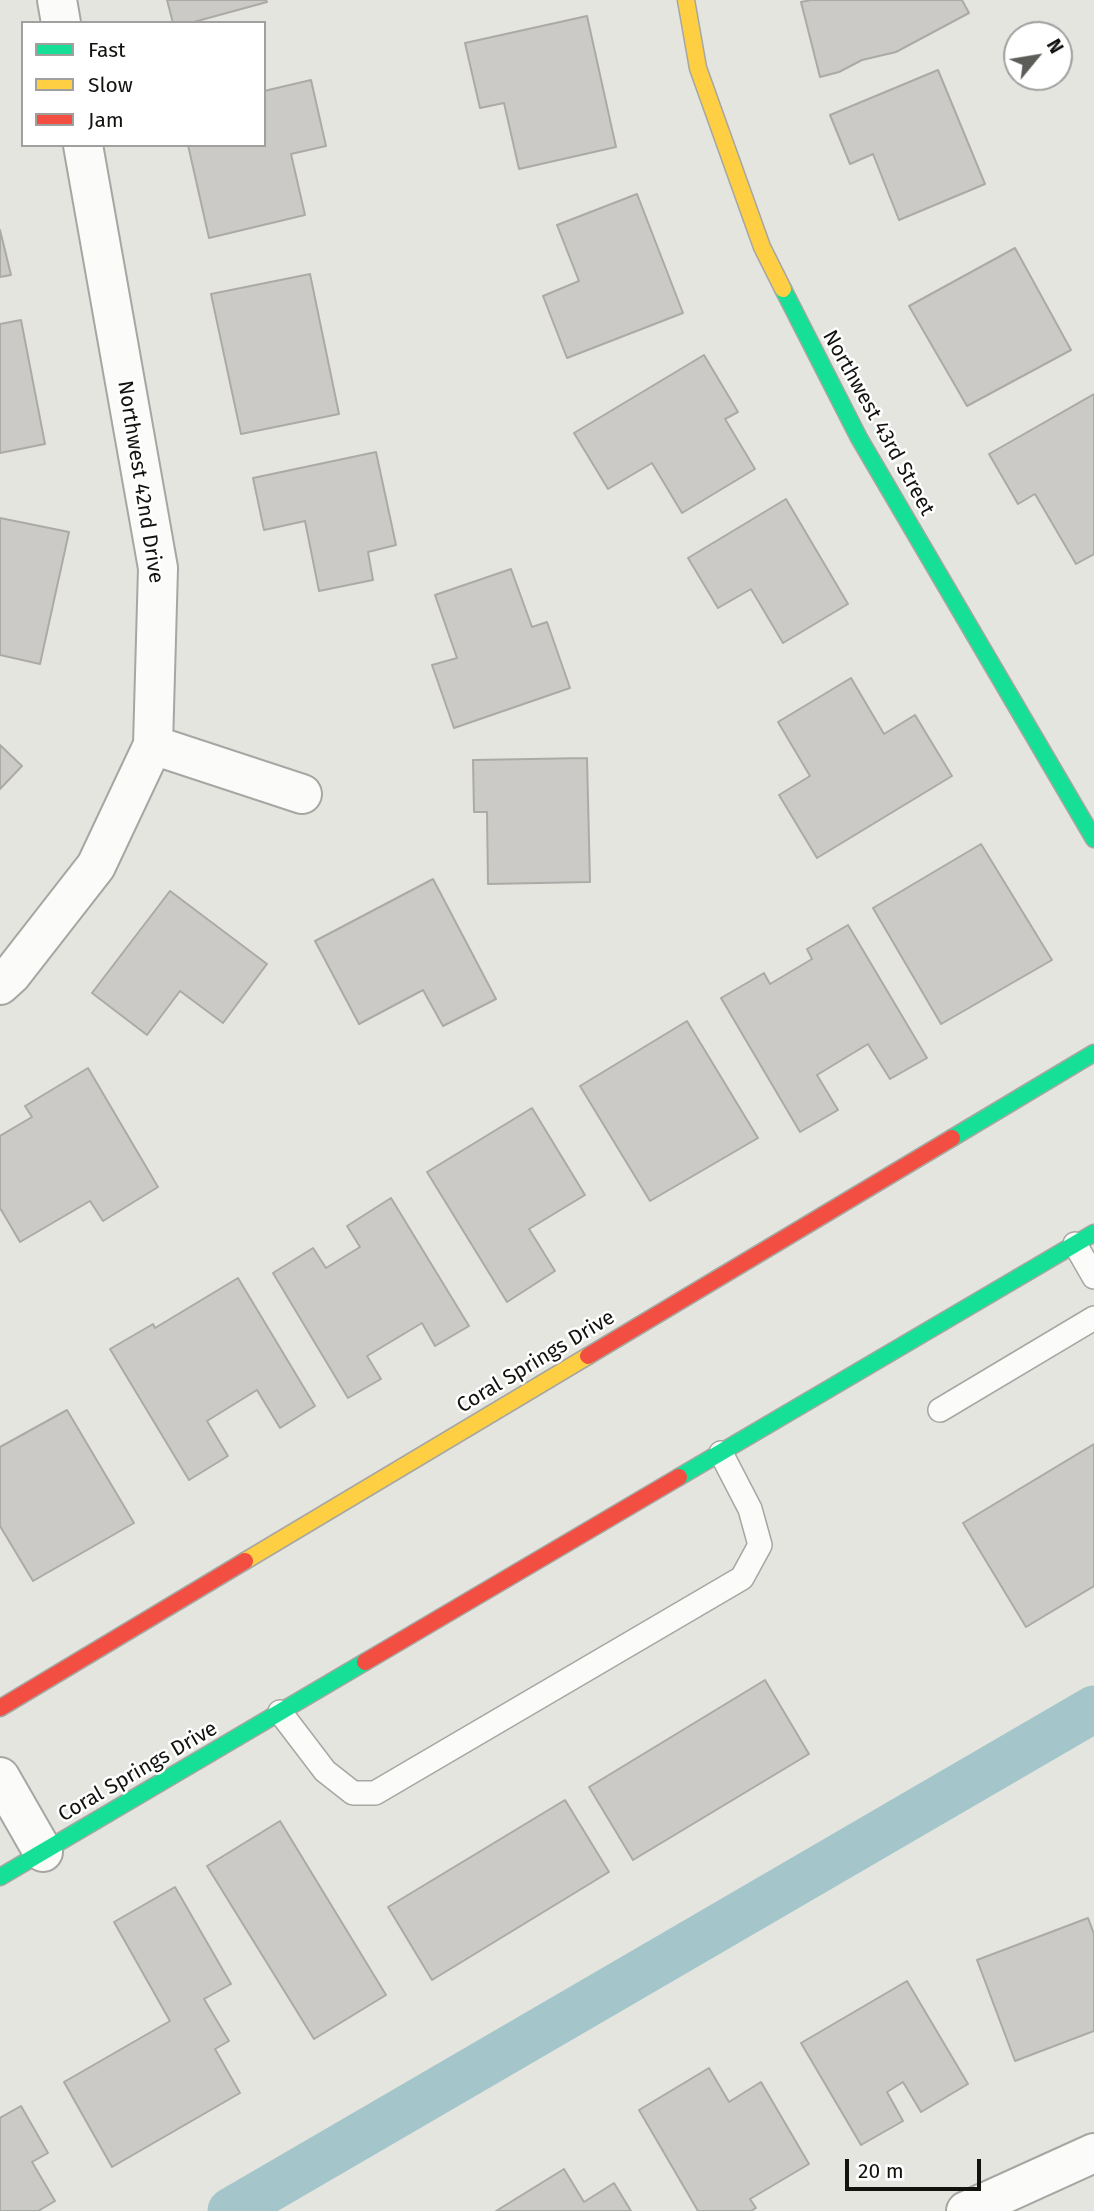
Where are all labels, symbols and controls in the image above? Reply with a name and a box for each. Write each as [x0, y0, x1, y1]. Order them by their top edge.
legend [21, 21, 266, 147]
north arrow [1003, 21, 1073, 91]
text: N [1042, 35, 1068, 57]
text: Fast [88, 37, 126, 63]
text: Slow [88, 72, 133, 98]
text: Jam [88, 107, 124, 133]
street label: Northwest 43rd Street [817, 326, 939, 520]
street label: Northwest 42nd Drive [112, 379, 168, 585]
street label: Coral Springs Drive [453, 1305, 619, 1419]
street label: Coral Springs Drive [54, 1716, 222, 1828]
scale bar [849, 2144, 986, 2188]
text: 20 m [858, 2158, 904, 2184]

